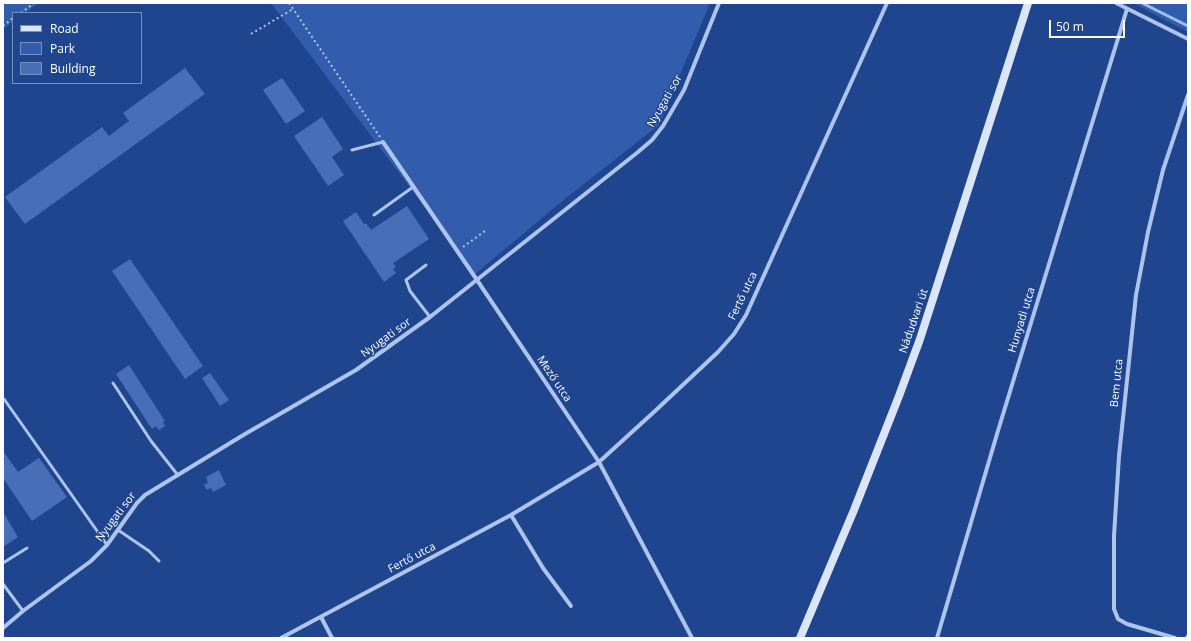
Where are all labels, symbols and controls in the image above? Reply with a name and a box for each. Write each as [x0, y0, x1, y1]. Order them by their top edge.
legend [12, 12, 142, 84]
scale bar [1051, 12, 1127, 38]
text: 50 m [1056, 18, 1084, 35]
text: Road [50, 20, 79, 37]
text: Park [50, 40, 75, 57]
text: Building [50, 60, 95, 77]
street label: Nyugati sor [645, 72, 685, 130]
street label: Fertő utca [726, 270, 760, 322]
street label: Hunyadi utca [1006, 286, 1038, 354]
street label: Nádudvari út [897, 287, 931, 355]
street label: Nyugati sor [358, 315, 414, 361]
street label: Mező utca [534, 353, 574, 405]
street label: Bem utca [1108, 358, 1126, 408]
street label: Nyugati sor [93, 490, 139, 544]
street label: Fertő utca [386, 540, 438, 576]

